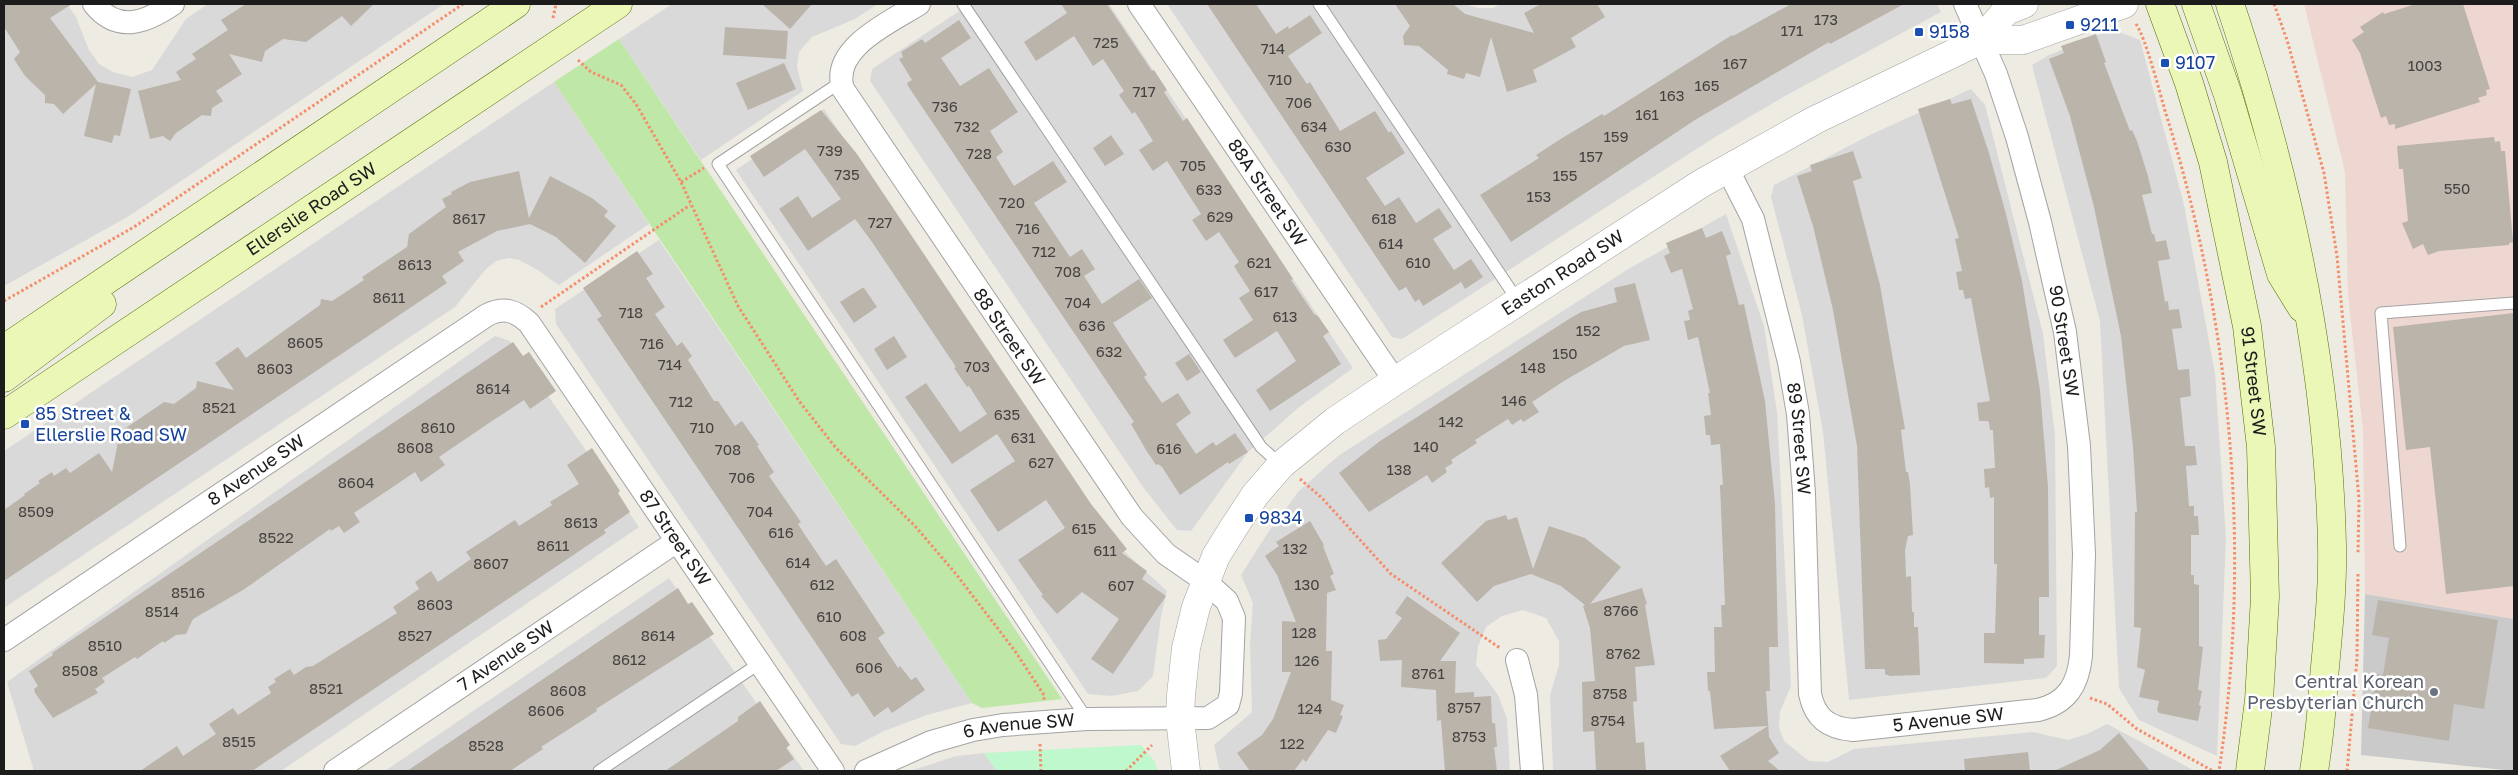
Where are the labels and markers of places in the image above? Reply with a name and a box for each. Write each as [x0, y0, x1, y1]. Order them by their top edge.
place label: 9211 [2080, 13, 2119, 35]
marker: 9211 [2064, 19, 2076, 31]
place label: 9158 [1929, 20, 1970, 42]
marker: 9158 [1913, 26, 1925, 38]
place label: 9107 [2175, 51, 2215, 73]
marker: 9107 [2159, 57, 2171, 69]
place label: 85 Street & Ellerslie Road SW [35, 402, 187, 445]
marker: 85 Street & Ellerslie Road SW [19, 418, 31, 430]
place label: 9834 [1259, 506, 1302, 528]
marker: 9834 [1243, 512, 1255, 524]
place label: Central Korean Presbyterian Church [2247, 670, 2424, 713]
marker: Central Korean Presbyterian Church [2428, 686, 2440, 698]

